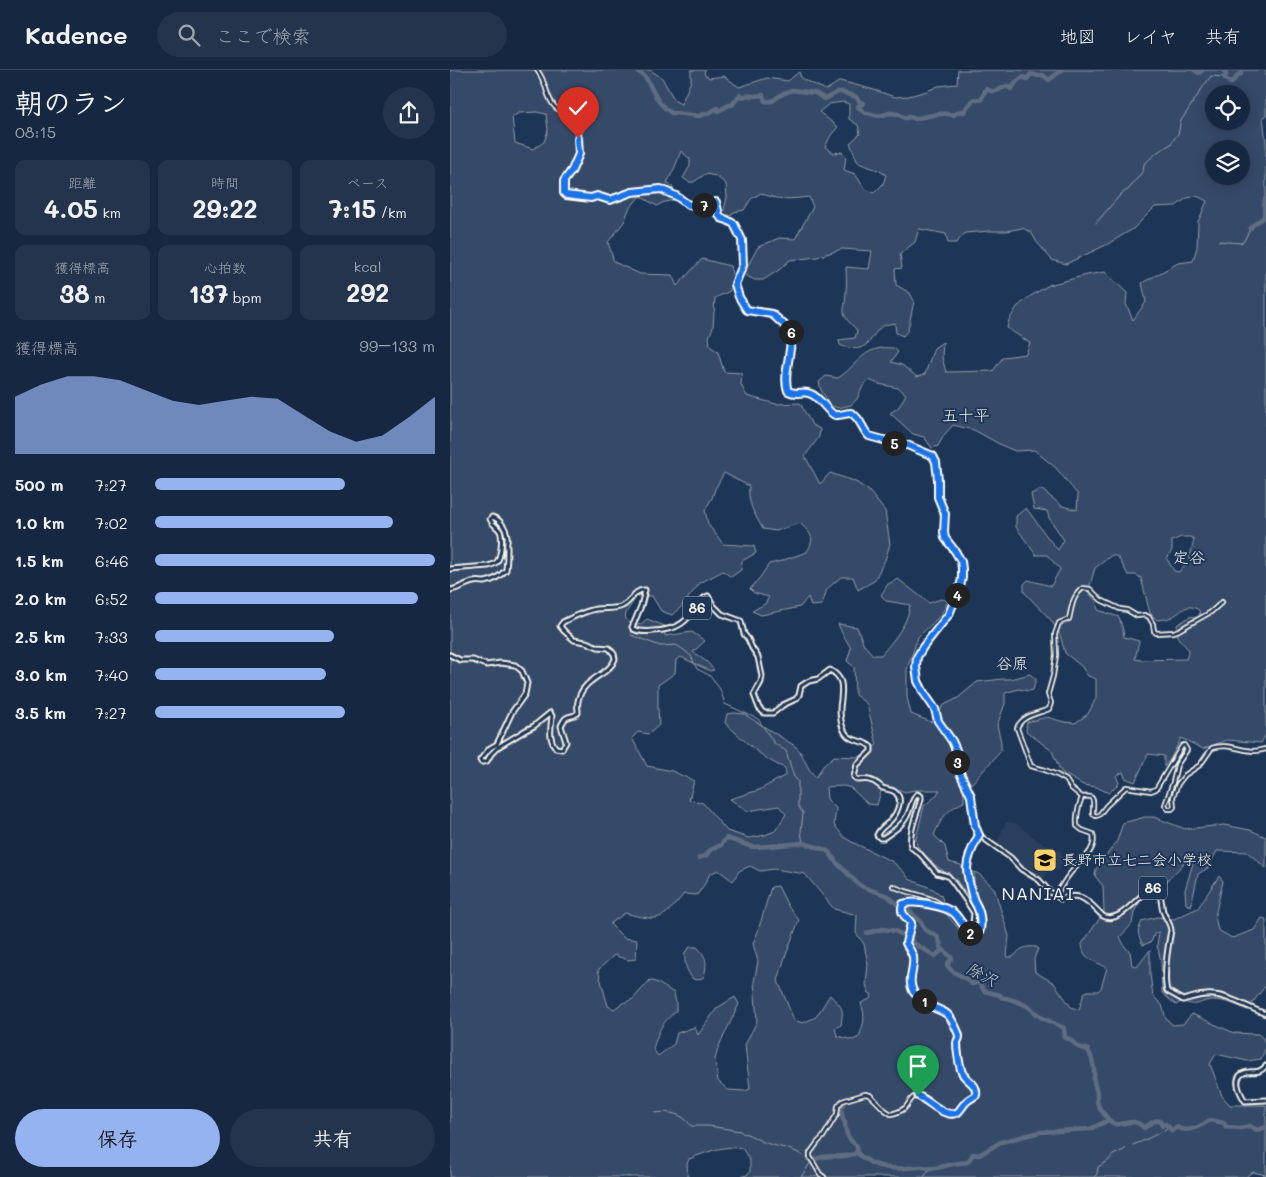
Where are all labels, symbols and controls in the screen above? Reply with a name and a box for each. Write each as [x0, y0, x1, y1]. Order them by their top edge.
search box [157, 12, 507, 57]
text: Kadence [25, 19, 127, 50]
icon: search [175, 21, 203, 49]
text: ここで検索 [215, 23, 310, 48]
text: 地図 [1060, 24, 1096, 48]
text: レイヤ [1124, 24, 1177, 48]
text: 共有 [1205, 24, 1241, 48]
text: 朝のラン [15, 84, 127, 120]
map controls [1205, 85, 1250, 185]
button: locate [1205, 85, 1250, 130]
button: share [383, 87, 435, 139]
pin [557, 87, 599, 138]
icon: check [564, 94, 592, 122]
text: 08:15 [15, 121, 56, 142]
button: layers [1205, 140, 1250, 185]
text: 距離 [68, 173, 96, 192]
text: 時間 [211, 173, 239, 192]
text: ペース [347, 173, 388, 192]
text: 4.05 [44, 192, 98, 224]
text: 29:22 [193, 192, 257, 224]
text: 7:15 [329, 192, 376, 224]
pin: 7 [692, 192, 716, 218]
text: 7 [701, 196, 708, 215]
text: km [98, 203, 121, 222]
text: /km [376, 203, 407, 222]
text: kcal [354, 257, 382, 276]
text: 獲得標高 [54, 258, 110, 277]
text: 心拍数 [204, 258, 246, 277]
text: 292 [346, 276, 389, 308]
text: 38 [59, 277, 90, 309]
text: 137 [188, 277, 228, 309]
text: m [90, 288, 105, 307]
text: bpm [228, 288, 262, 307]
pin: 6 [778, 320, 804, 344]
text: 6 [787, 323, 796, 342]
text: 99–133 m [359, 335, 435, 356]
text: 獲得標高 [15, 337, 79, 358]
district label: 五十平 [942, 404, 990, 425]
pin: 5 [882, 430, 906, 456]
text: 5 [890, 434, 899, 453]
text: 500 m [15, 474, 63, 495]
text: 7:27 [95, 474, 127, 495]
text: 1.0 km [15, 512, 64, 533]
text: 7:02 [95, 512, 128, 533]
district label: 定谷 [1173, 546, 1205, 567]
text: 1.5 km [15, 550, 63, 571]
text: 6:46 [95, 550, 129, 571]
pin: 4 [944, 582, 970, 608]
text: 4 [953, 586, 962, 605]
text: 2.0 km [15, 588, 66, 609]
text: 6:52 [95, 588, 128, 609]
road number: 86 [683, 596, 711, 620]
text: 2.5 km [15, 626, 65, 647]
text: 7:33 [95, 626, 128, 647]
district label: 谷原 [996, 652, 1028, 673]
text: 3.0 km [15, 664, 67, 685]
text: 7:40 [95, 664, 128, 685]
text: 3.5 km [15, 702, 66, 723]
text: 7:27 [95, 702, 127, 723]
pin: 3 [944, 750, 970, 774]
text: 3 [953, 753, 962, 772]
school or university icon: 長野市立七二会小学校 [1032, 847, 1058, 873]
place label: 長野市立七二会小学校 [1062, 849, 1212, 869]
road number: 86 [1139, 876, 1167, 900]
district label: NANIAI [1001, 881, 1075, 905]
pin: 2 [958, 920, 982, 946]
text: 2 [967, 924, 974, 943]
water label: 除沢 [963, 957, 1002, 991]
pin: 1 [912, 988, 936, 1014]
text: 1 [921, 992, 928, 1011]
pin [897, 1045, 939, 1096]
icon: arrive [904, 1052, 932, 1080]
button: 保存 [15, 1109, 220, 1167]
button: 共有 [230, 1109, 435, 1167]

